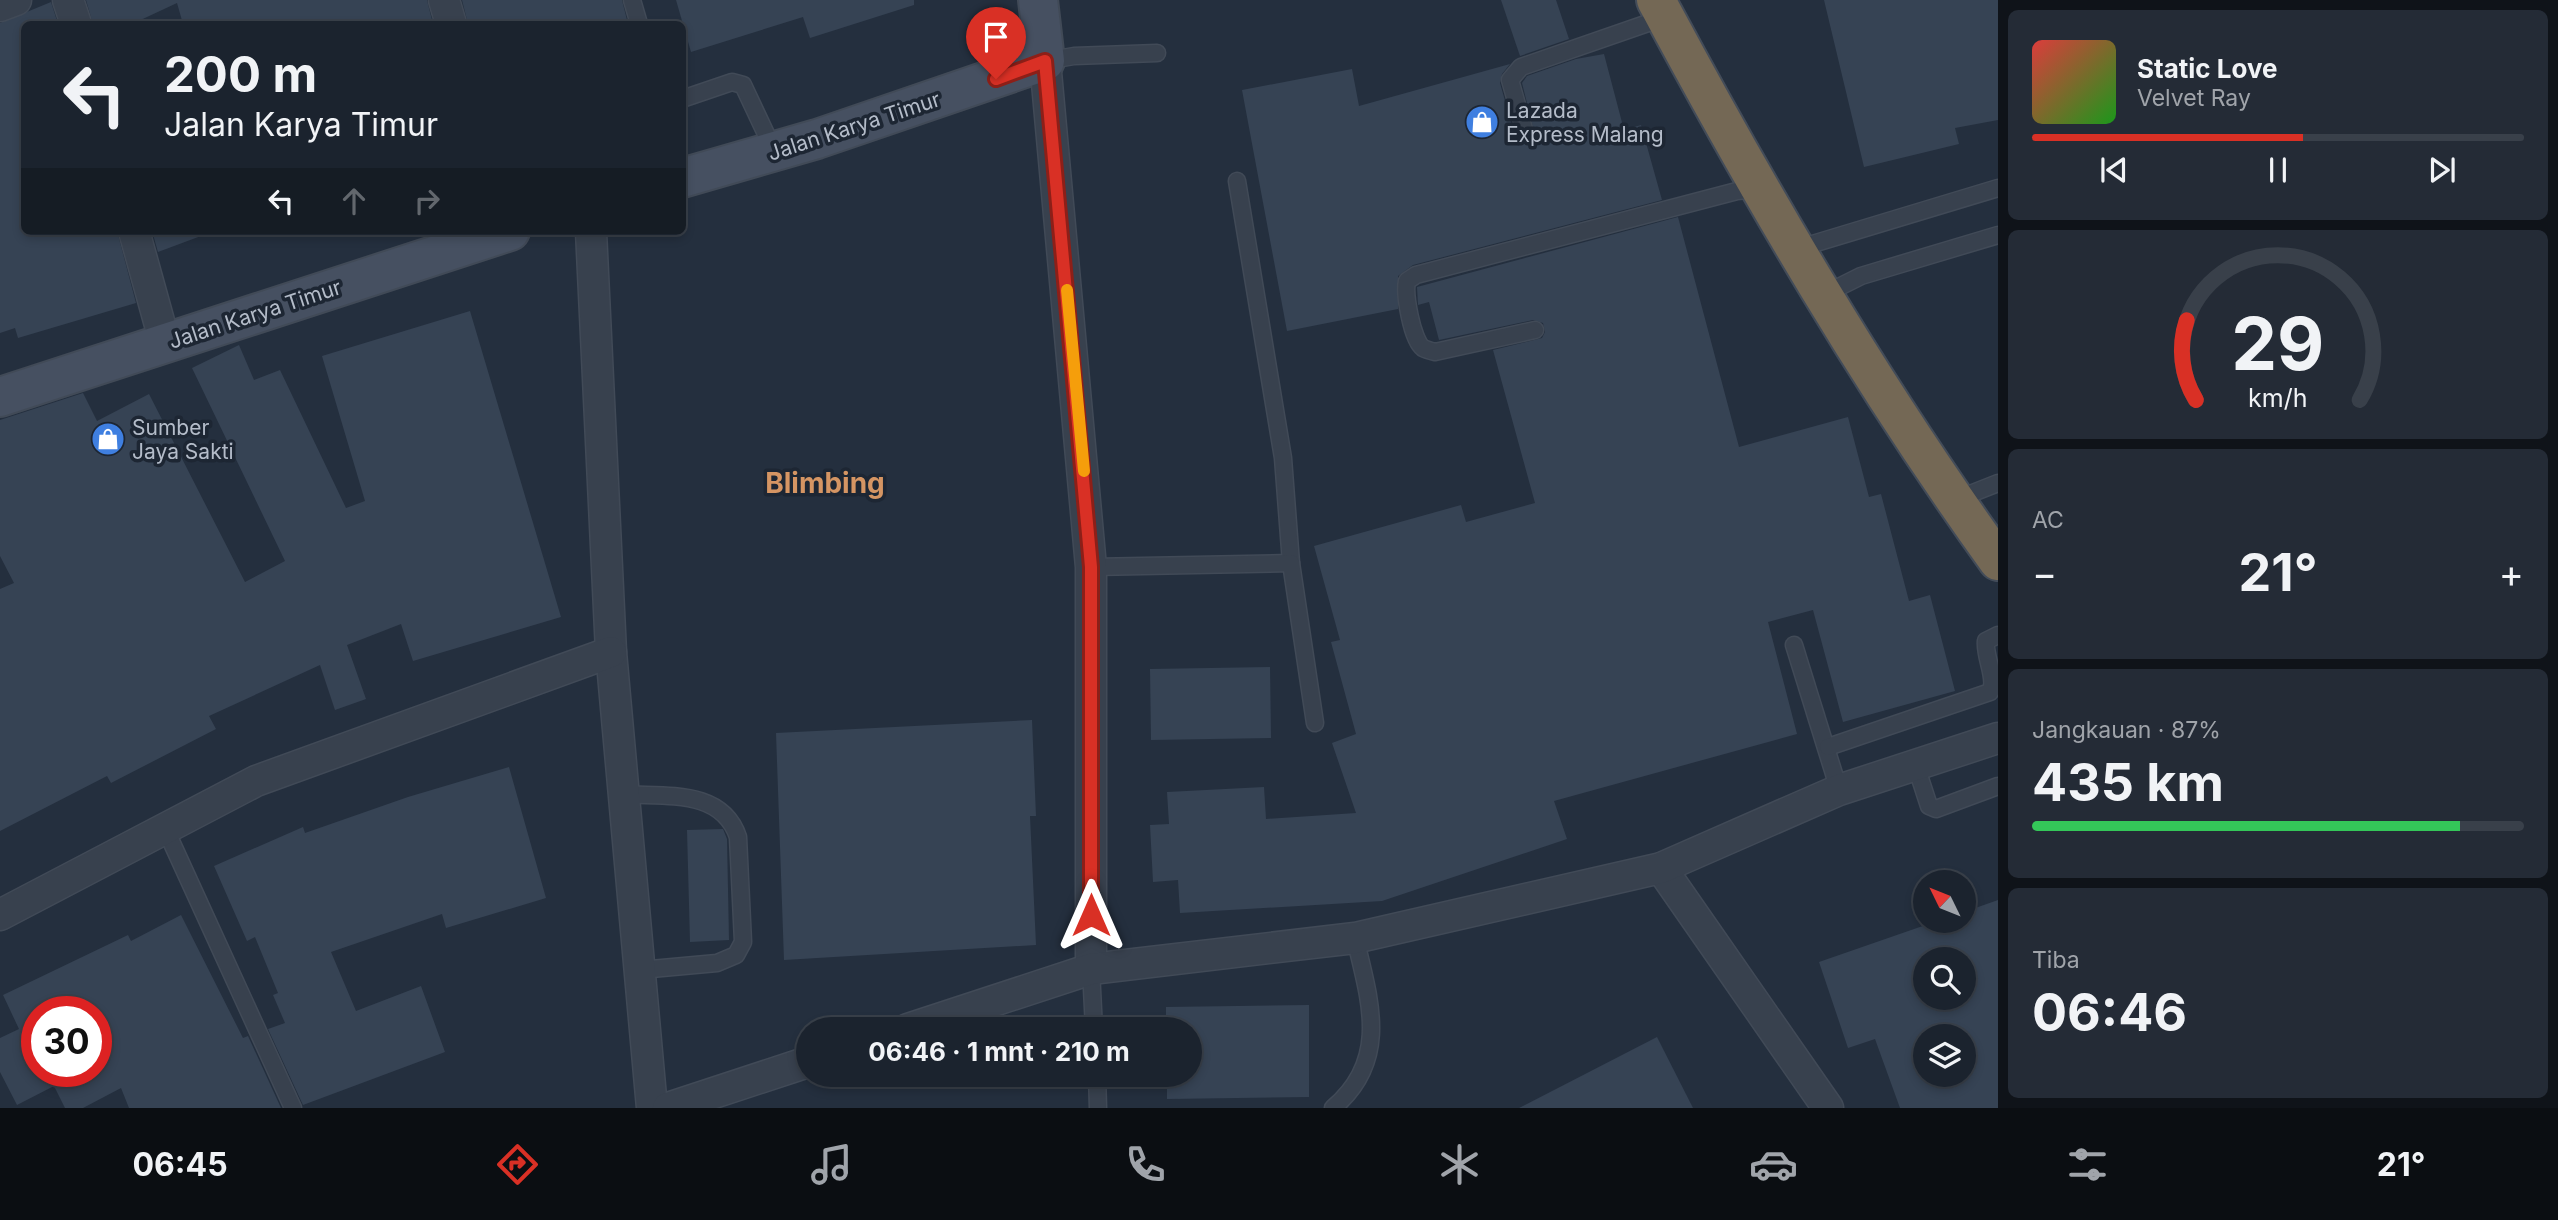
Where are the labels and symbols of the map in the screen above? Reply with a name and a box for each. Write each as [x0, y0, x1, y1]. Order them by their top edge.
pin [966, 7, 1026, 79]
street label: Jalan Karya Timur [765, 86, 943, 166]
place label: Lazada Express Malang [1506, 98, 1664, 147]
shop icon: Lazada Express Malang [1463, 103, 1501, 141]
street label: Jalan Karya Timur [166, 274, 344, 354]
place label: Sumber Jaya Sakti [132, 415, 234, 464]
shop icon: Sumber Jaya Sakti [89, 420, 127, 458]
district label: Blimbing [765, 466, 885, 500]
north arrow [1913, 870, 1976, 933]
position arrow [1054, 878, 1128, 952]
speed limit sign: 30 [21, 996, 112, 1087]

